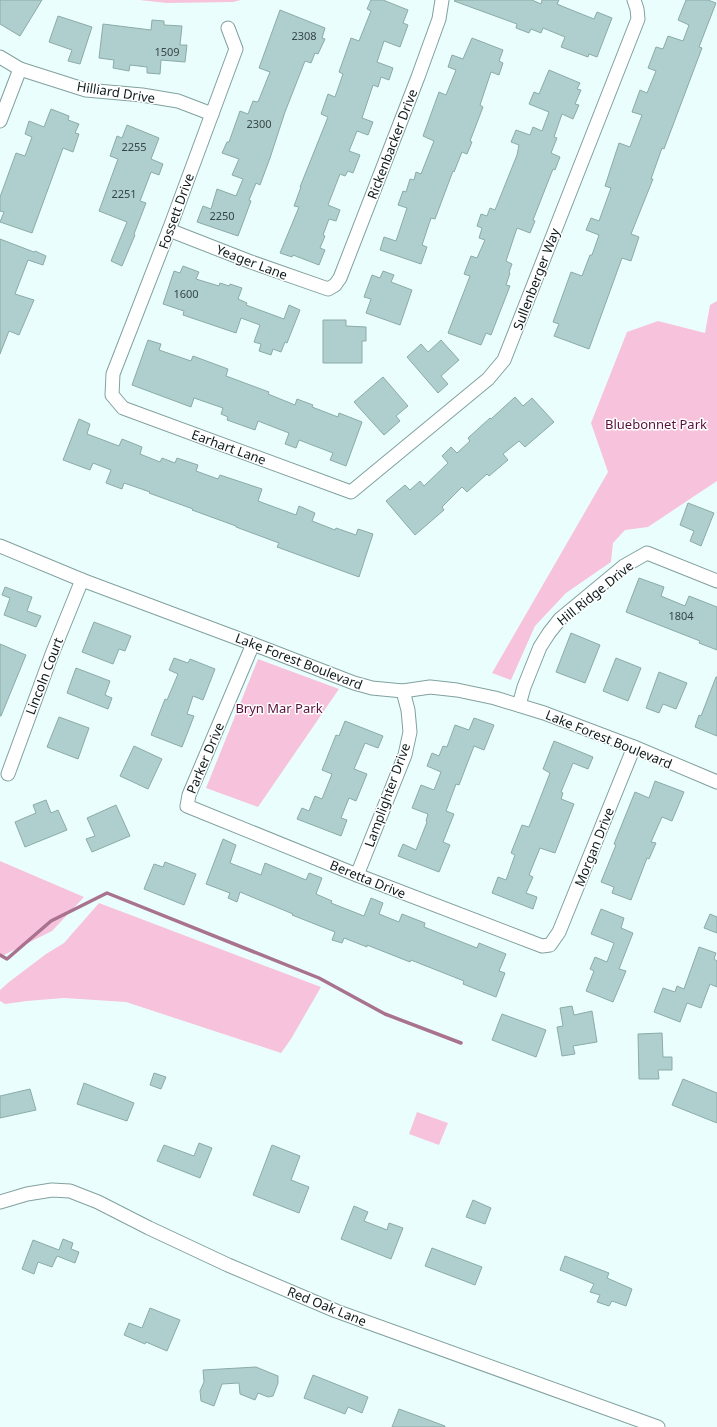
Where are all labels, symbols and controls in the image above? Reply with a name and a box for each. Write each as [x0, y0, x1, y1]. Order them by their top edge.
house number: 2308 [291, 28, 317, 43]
house number: 1509 [154, 44, 180, 59]
street label: Hilliard Drive [76, 77, 156, 107]
street label: Rickenbacker Drive [363, 86, 421, 202]
house number: 2300 [246, 116, 272, 131]
house number: 2255 [121, 139, 147, 154]
street label: Fossett Drive [154, 171, 198, 251]
house number: 2251 [111, 186, 137, 201]
house number: 2250 [209, 208, 235, 223]
street label: Sullenberger Way [508, 225, 564, 332]
street label: Yeager Lane [214, 240, 290, 284]
house number: 1600 [173, 286, 199, 301]
park label: Bluebonnet Park [605, 415, 707, 433]
street label: Earhart Lane [189, 425, 269, 469]
street label: Hill Ridge Drive [553, 557, 637, 629]
house number: 1804 [668, 608, 694, 623]
street label: Lake Forest Boulevard [233, 628, 365, 694]
street label: Lincoln Court [21, 635, 67, 717]
park label: Bryn Mar Park [235, 699, 323, 717]
street label: Lake Forest Boulevard [543, 705, 675, 773]
street label: Parker Drive [182, 720, 228, 796]
street label: Lamplighter Drive [360, 740, 414, 850]
street label: Morgan Drive [570, 805, 618, 889]
street label: Beretta Drive [327, 856, 409, 902]
street label: Red Oak Lane [285, 1282, 369, 1330]

